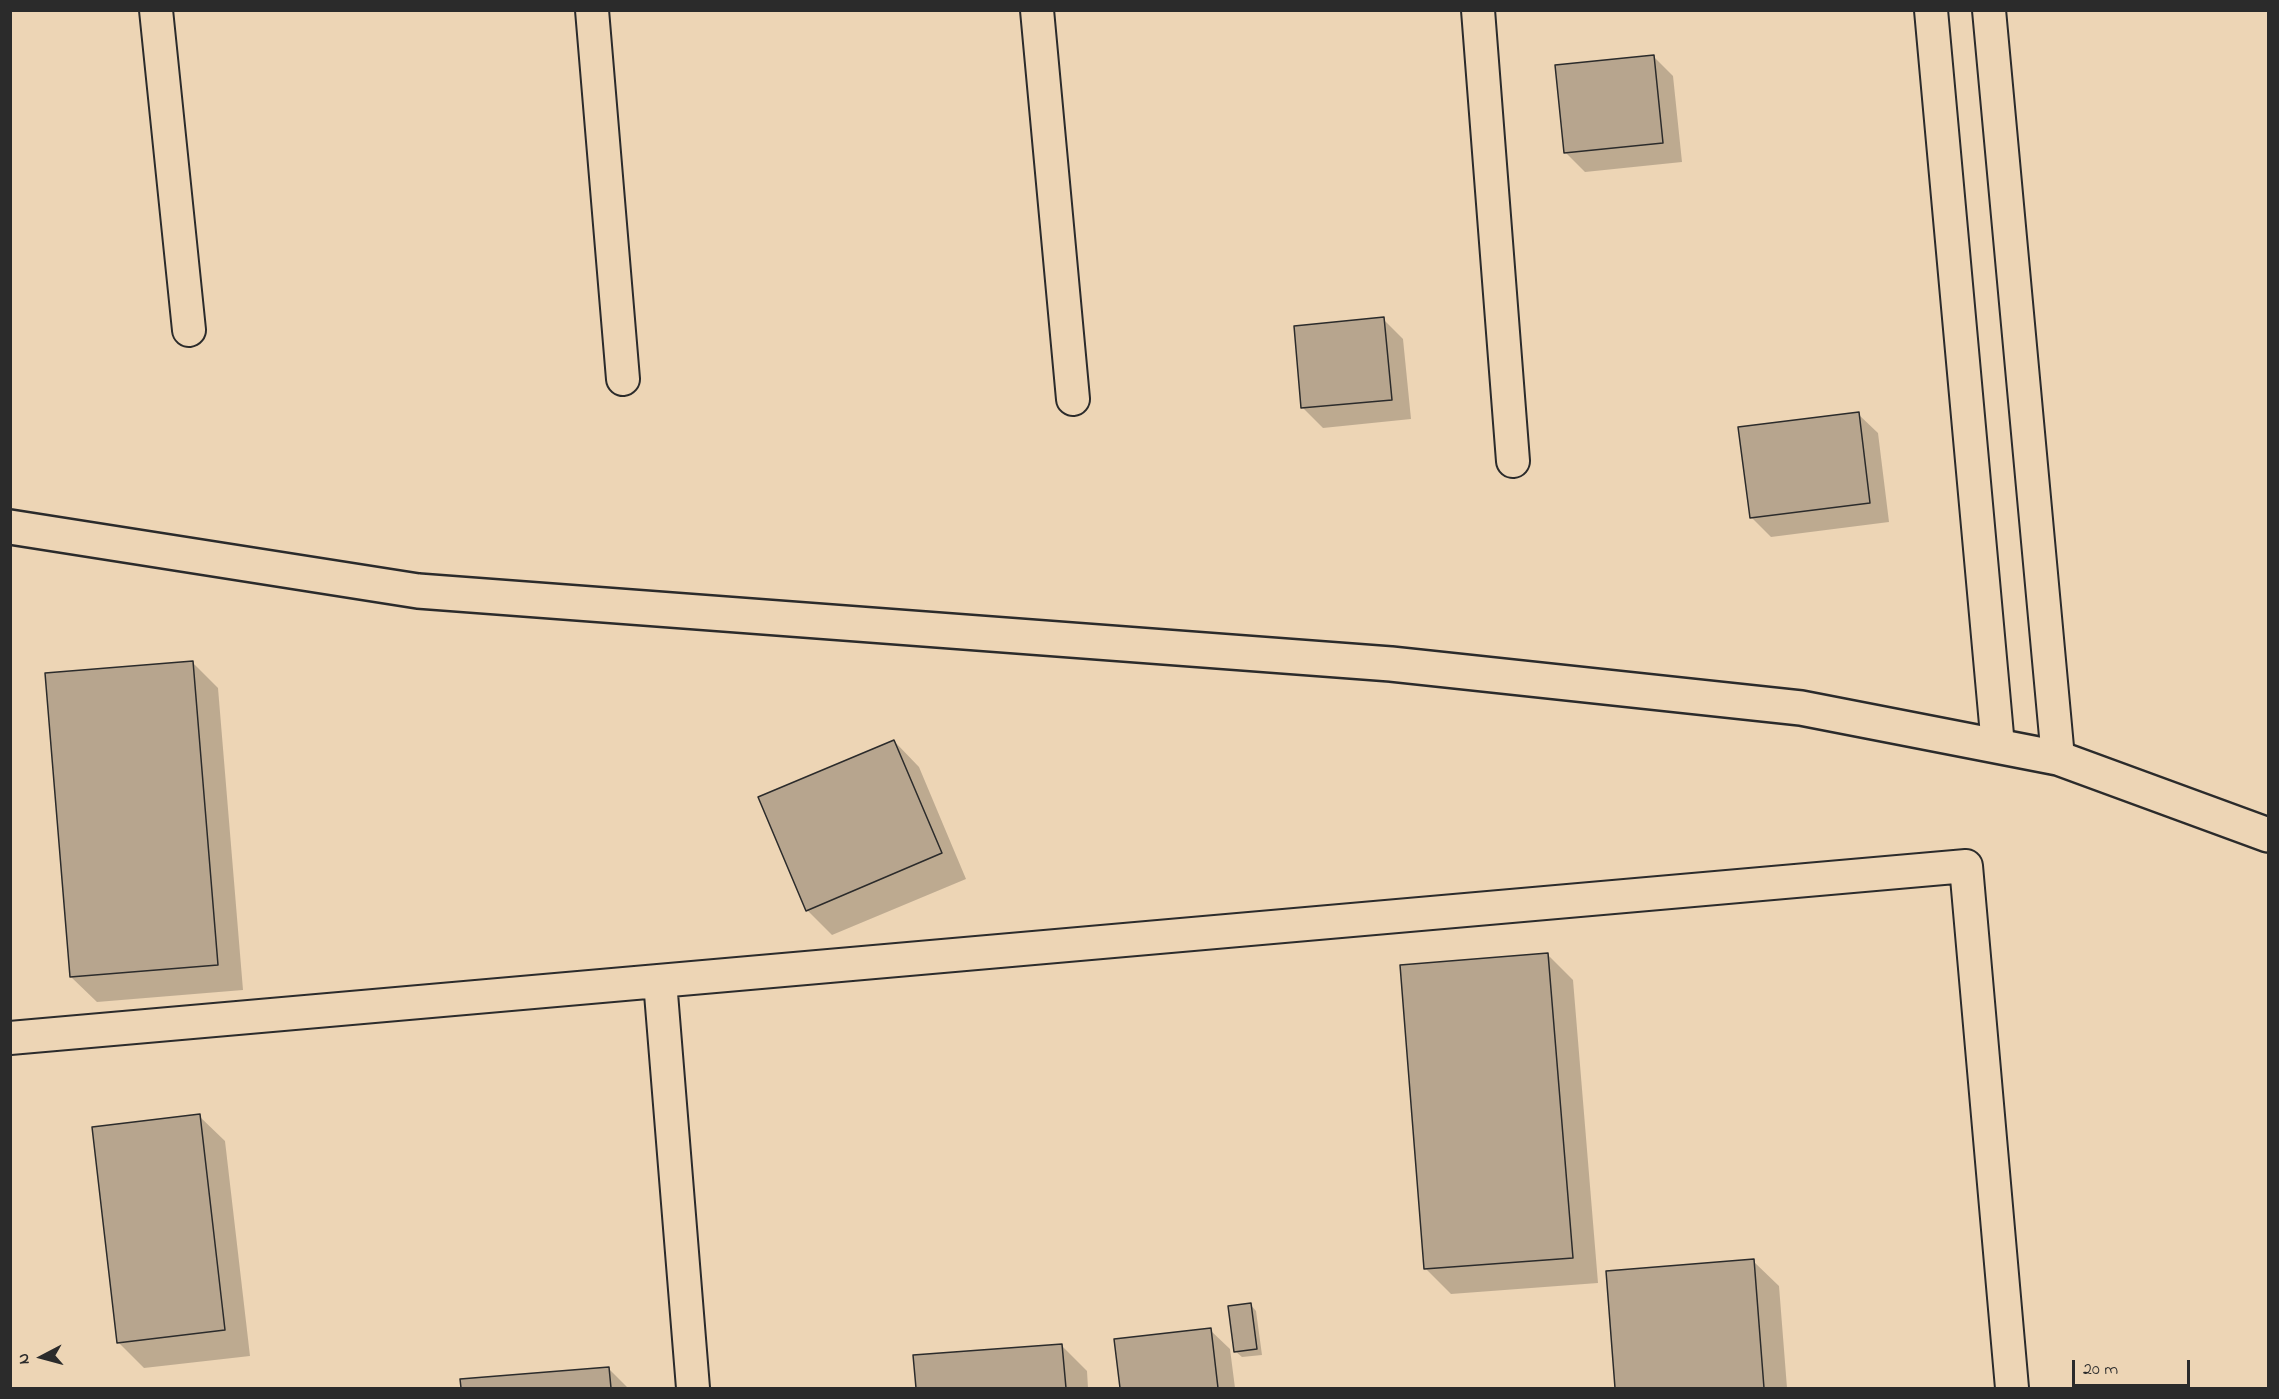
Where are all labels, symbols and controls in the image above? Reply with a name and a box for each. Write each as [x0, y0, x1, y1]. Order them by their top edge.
north arrow [12, 1327, 72, 1387]
scale bar [2075, 1348, 2194, 1386]
text: N [12, 1352, 37, 1366]
text: 20 m [2083, 1357, 2118, 1383]

